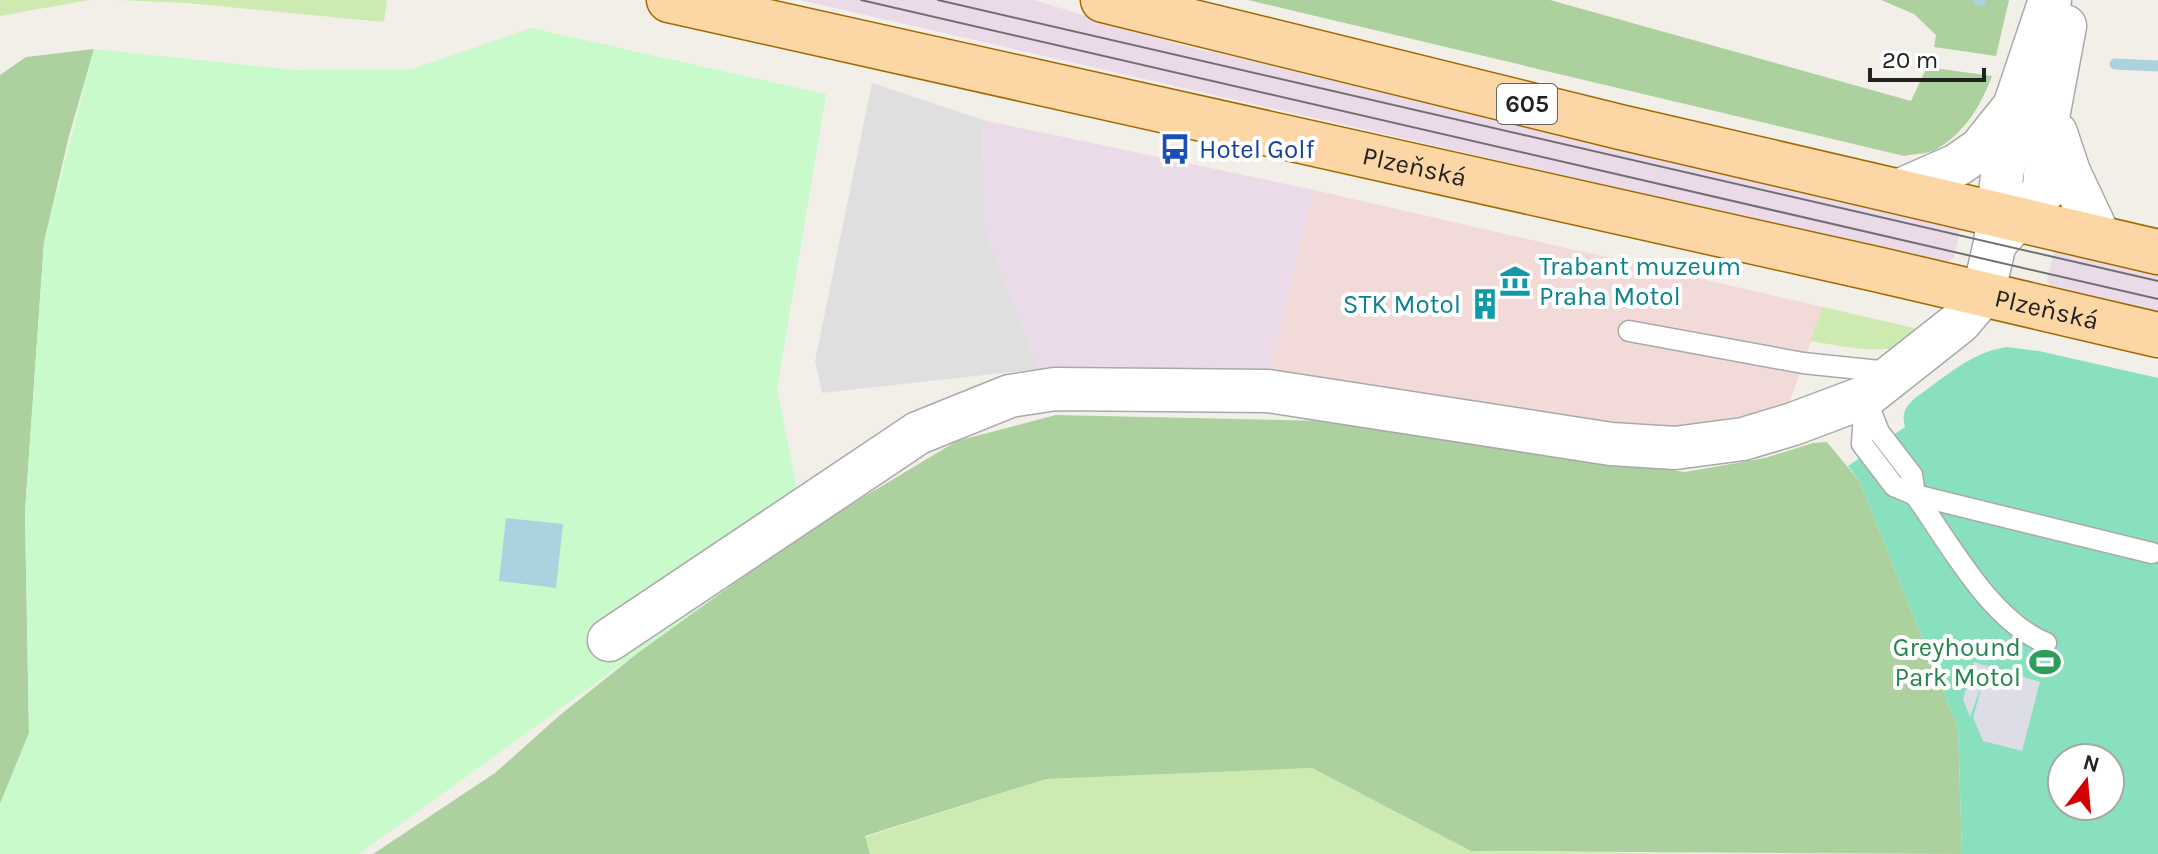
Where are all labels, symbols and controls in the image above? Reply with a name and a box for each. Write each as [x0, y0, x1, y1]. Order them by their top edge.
scale bar [1870, 32, 1984, 82]
text: 20 m [1882, 46, 1938, 74]
road number: 605 [1497, 84, 1557, 124]
bus stop icon: Hotel Golf [1158, 132, 1192, 166]
place label: Hotel Golf [1199, 134, 1315, 165]
street label: Plzeňská [1360, 140, 1470, 193]
place label: Trabant muzeum Praha Motol [1539, 251, 1741, 312]
museum icon: Trabant muzeum Praha Motol [1498, 264, 1532, 298]
street label: Plzeňská [1992, 282, 2102, 336]
building icon: STK Motol [1468, 287, 1502, 321]
place label: STK Motol [1343, 289, 1461, 320]
place label: Greyhound Park Motol [1893, 632, 2021, 693]
sports icon: Greyhound Park Motol [2028, 645, 2062, 679]
north arrow [2046, 742, 2126, 822]
text: N [2080, 749, 2102, 778]

